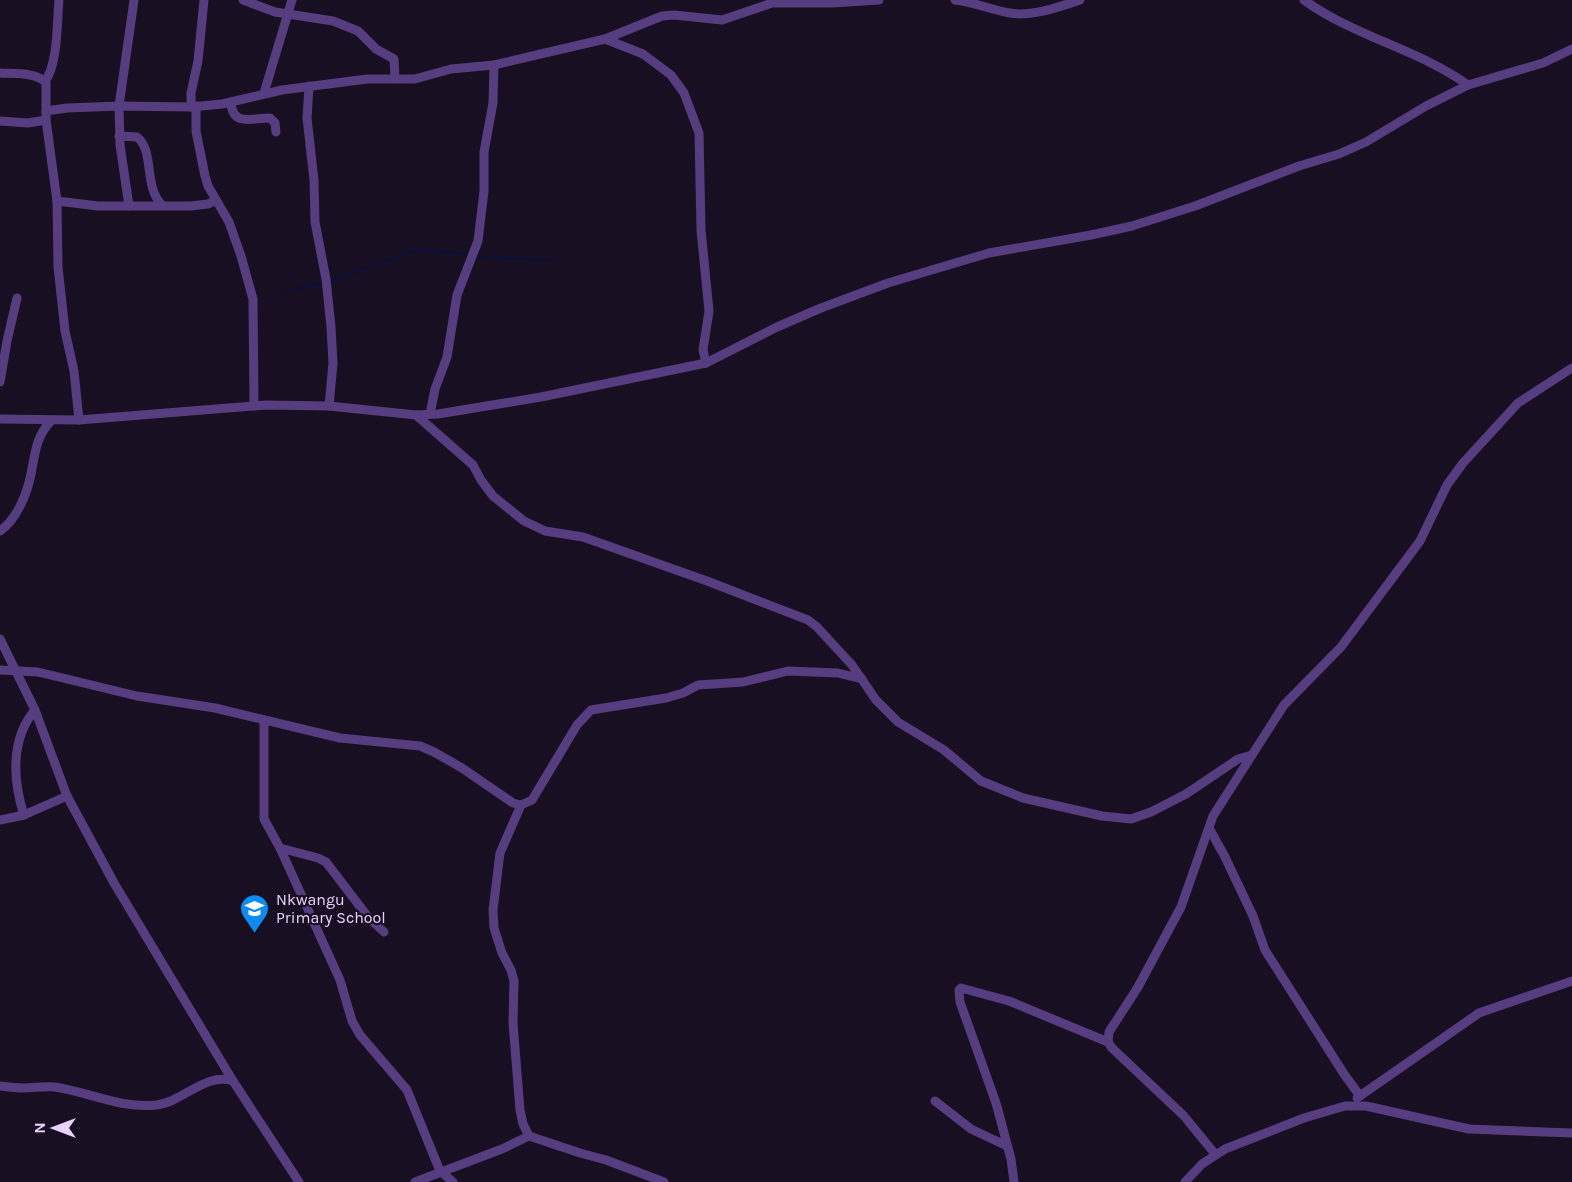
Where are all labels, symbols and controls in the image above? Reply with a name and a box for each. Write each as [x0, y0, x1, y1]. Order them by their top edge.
place label: Nkwangu Primary School [276, 890, 386, 927]
school or university icon: Nkwangu Primary School [239, 892, 271, 934]
north arrow [24, 1098, 84, 1158]
text: N [30, 1122, 49, 1134]

